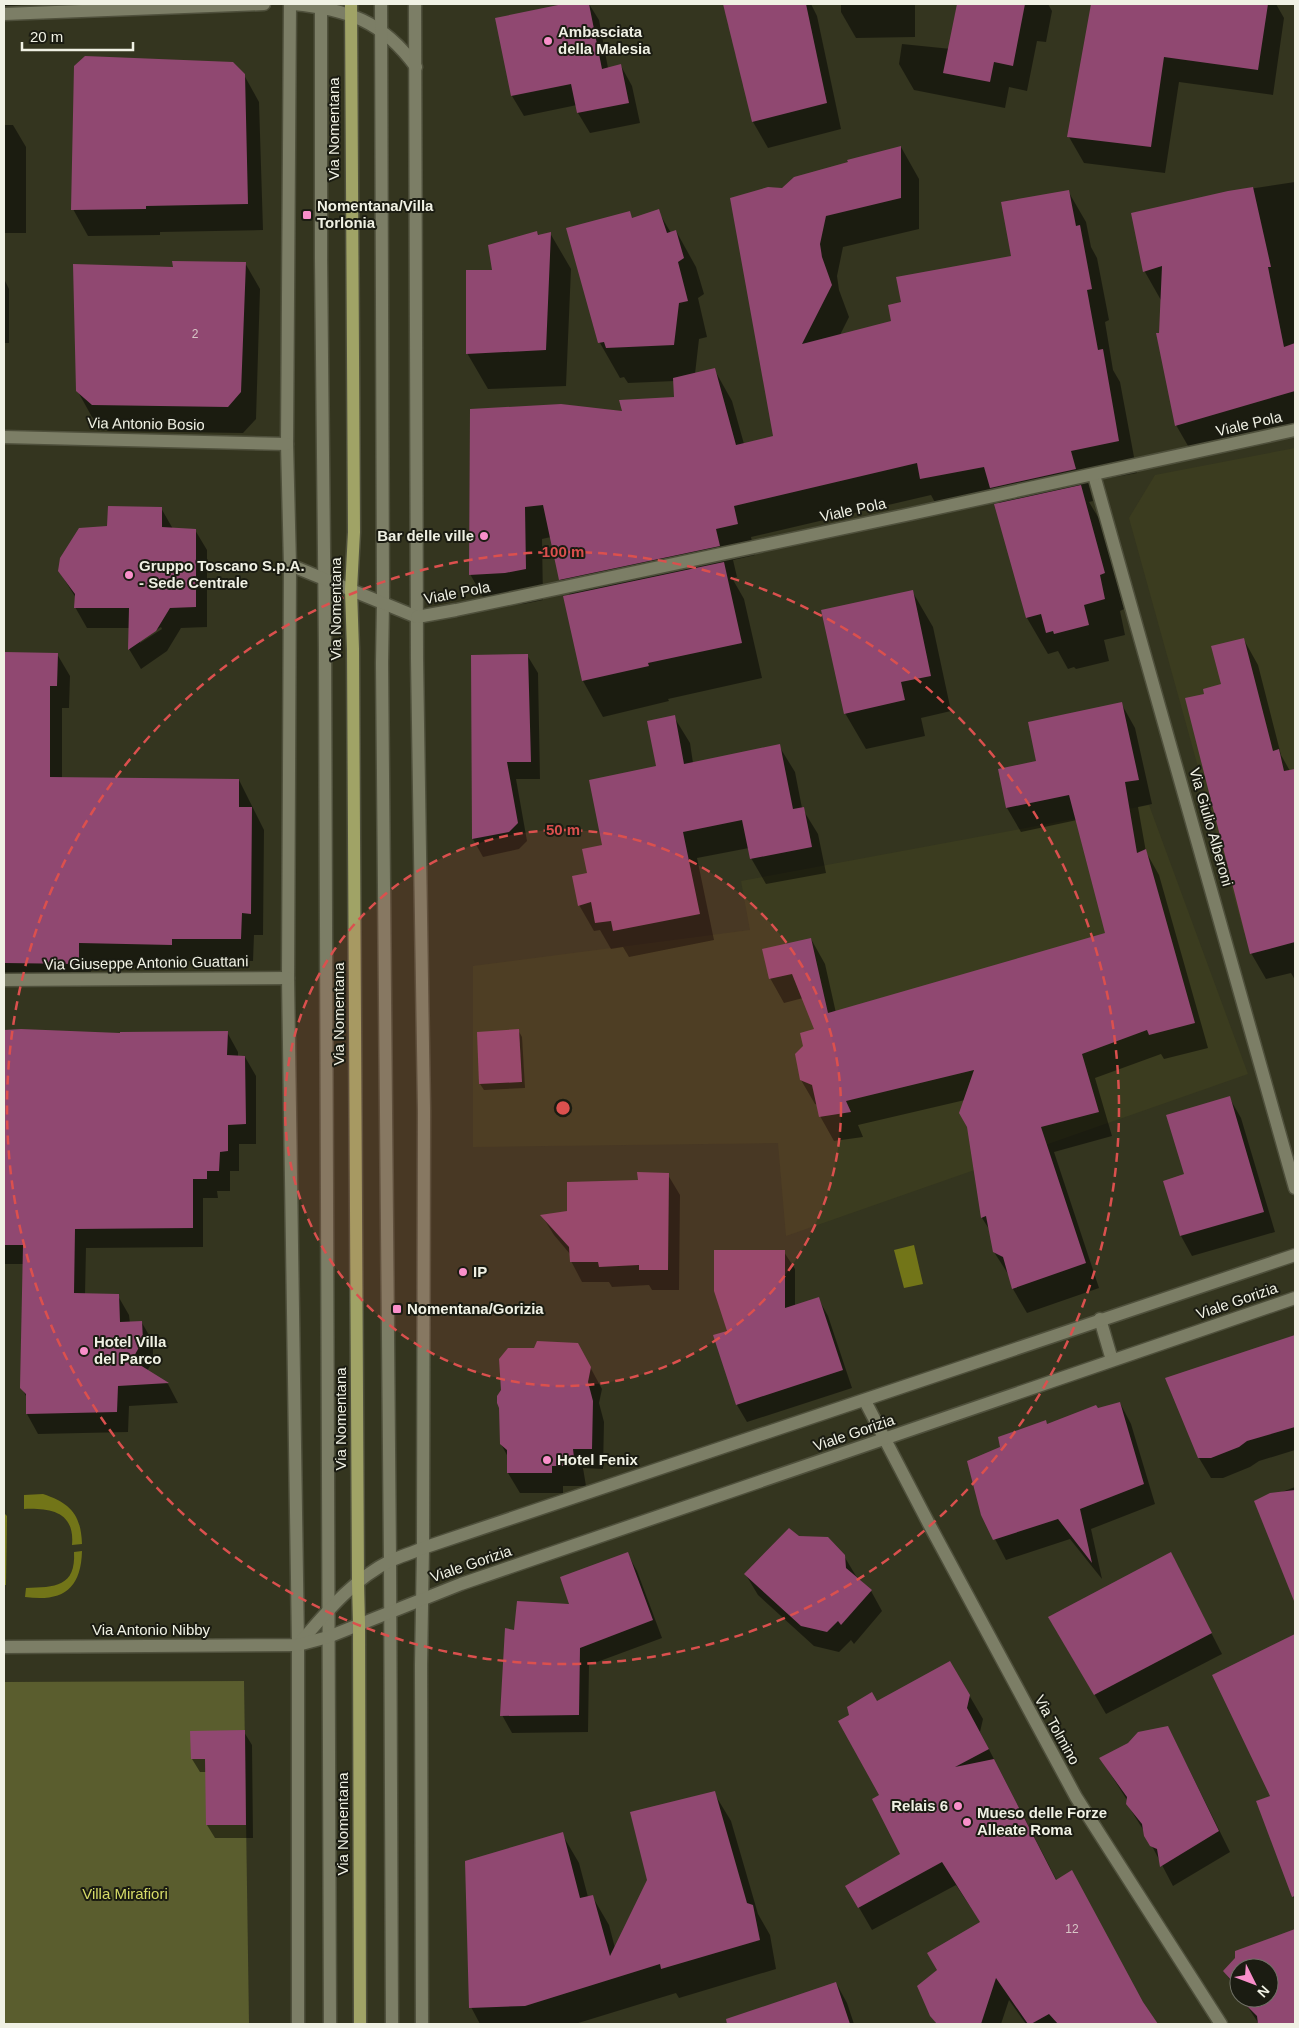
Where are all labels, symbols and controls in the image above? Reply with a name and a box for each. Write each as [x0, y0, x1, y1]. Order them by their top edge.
scale bar [22, 20, 134, 52]
place label: Ambasciata della Malesia [558, 23, 651, 57]
text: 20 m [30, 28, 63, 45]
marker: Ambasciata della Malesia [542, 35, 554, 47]
street label: Via Nomentana [325, 77, 342, 181]
place label: Nomentana/Villa Torlonia [317, 197, 434, 231]
marker: Nomentana/Villa Torlonia [301, 209, 313, 221]
house number: 2 [192, 327, 199, 341]
street label: Viale Pola [1214, 408, 1284, 439]
street label: Via Antonio Bosio [87, 414, 205, 433]
street label: Viale Pola [818, 494, 888, 525]
place label: Bar delle ville [377, 527, 474, 544]
marker: Bar delle ville [478, 530, 490, 542]
text: 100 m [542, 543, 584, 560]
place label: Gruppo Toscano S.p.A. - Sede Centrale [139, 557, 305, 591]
street label: Via Nomentana [327, 557, 344, 661]
marker: Gruppo Toscano S.p.A. - Sede Centrale [123, 569, 135, 581]
street label: Viale Pola [422, 578, 492, 607]
street label: Via Giulio Alberoni [1186, 766, 1237, 888]
text: 50 m [546, 821, 580, 838]
street label: Via Giuseppe Antonio Guattani [43, 952, 249, 973]
street label: Via Nomentana [330, 962, 347, 1066]
centre of rings [554, 1099, 572, 1117]
place label: IP [473, 1263, 487, 1280]
marker: IP [457, 1266, 469, 1278]
street label: Viale Gorizia [1194, 1278, 1280, 1322]
place label: Nomentana/Gorizia [407, 1300, 544, 1317]
marker: Nomentana/Gorizia [391, 1303, 403, 1315]
place label: Hotel Villa del Parco [94, 1333, 167, 1367]
marker: Hotel Villa del Parco [78, 1345, 90, 1357]
street label: Via Nomentana [332, 1367, 349, 1471]
street label: Viale Gorizia [811, 1410, 897, 1454]
place label: Hotel Fenix [557, 1451, 639, 1468]
marker: Hotel Fenix [541, 1454, 553, 1466]
street label: Viale Gorizia [428, 1541, 514, 1585]
street label: Via Antonio Nibby [92, 1621, 211, 1638]
street label: Via Tolmino [1031, 1692, 1084, 1768]
street label: Via Nomentana [334, 1772, 351, 1876]
place label: Relais 6 [891, 1797, 948, 1814]
marker: Relais 6 [952, 1800, 964, 1812]
place label: Mueso delle Forze Alleate Roma [977, 1804, 1107, 1838]
marker: Mueso delle Forze Alleate Roma [961, 1816, 973, 1828]
park label: Villa Mirafiori [82, 1885, 168, 1902]
house number: 12 [1065, 1922, 1079, 1936]
north arrow [1229, 1958, 1279, 2008]
text: N [1254, 1983, 1273, 2001]

